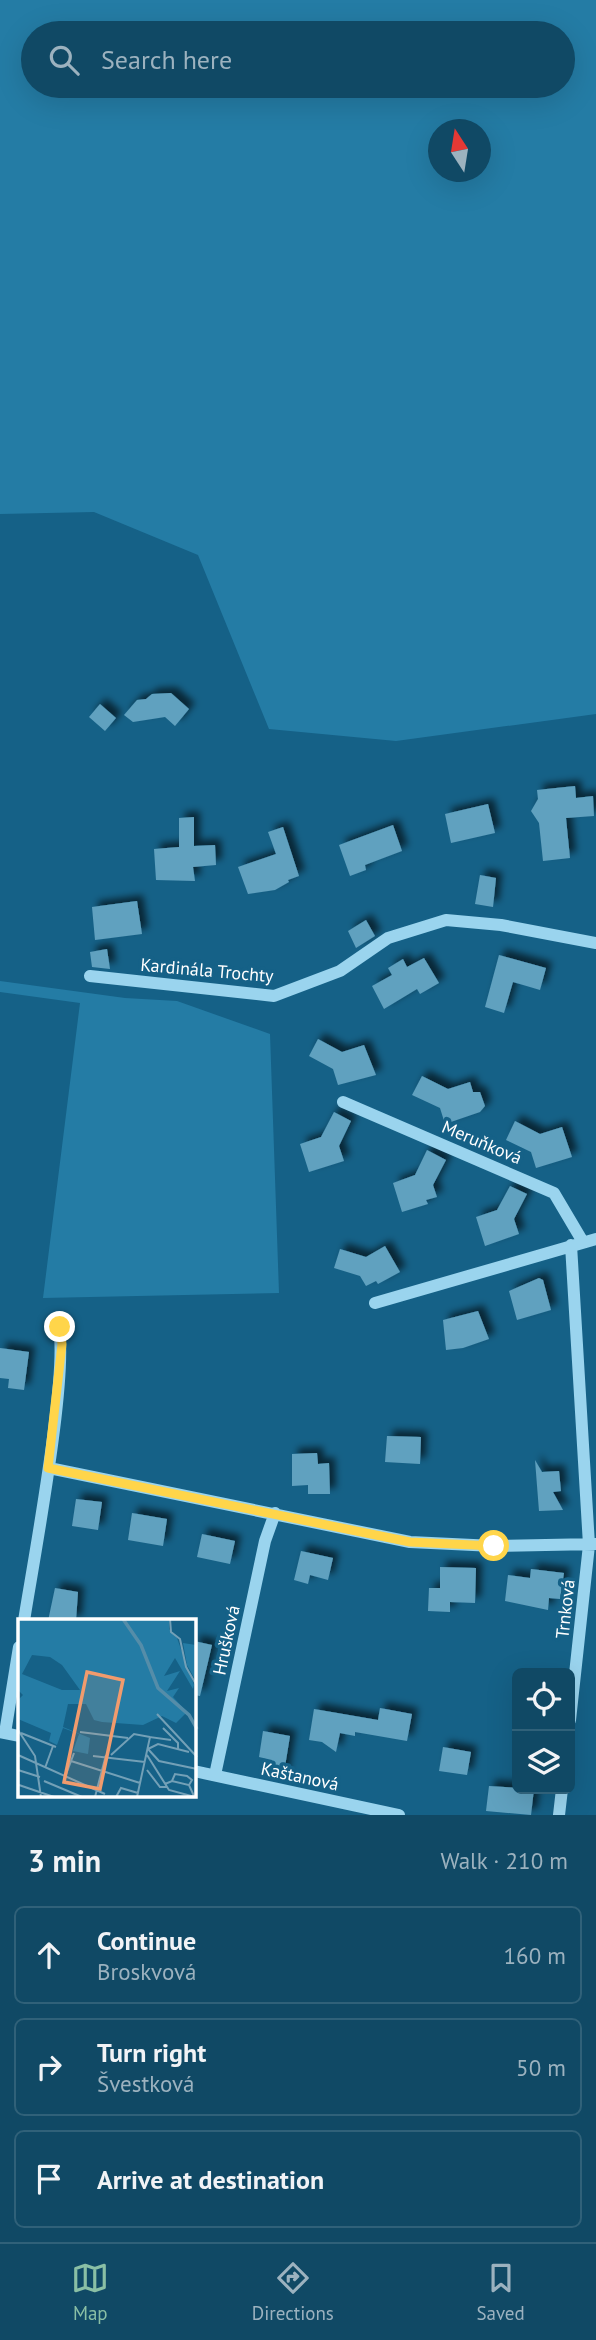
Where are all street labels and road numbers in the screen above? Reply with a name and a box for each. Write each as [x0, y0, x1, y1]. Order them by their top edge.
street label: Kardinála Trochty [139, 953, 275, 987]
street label: Meruňková [439, 1115, 525, 1169]
street label: Trnková [550, 1578, 580, 1640]
street label: Hrušková [207, 1603, 245, 1677]
street label: Kaštanová [259, 1757, 341, 1795]

